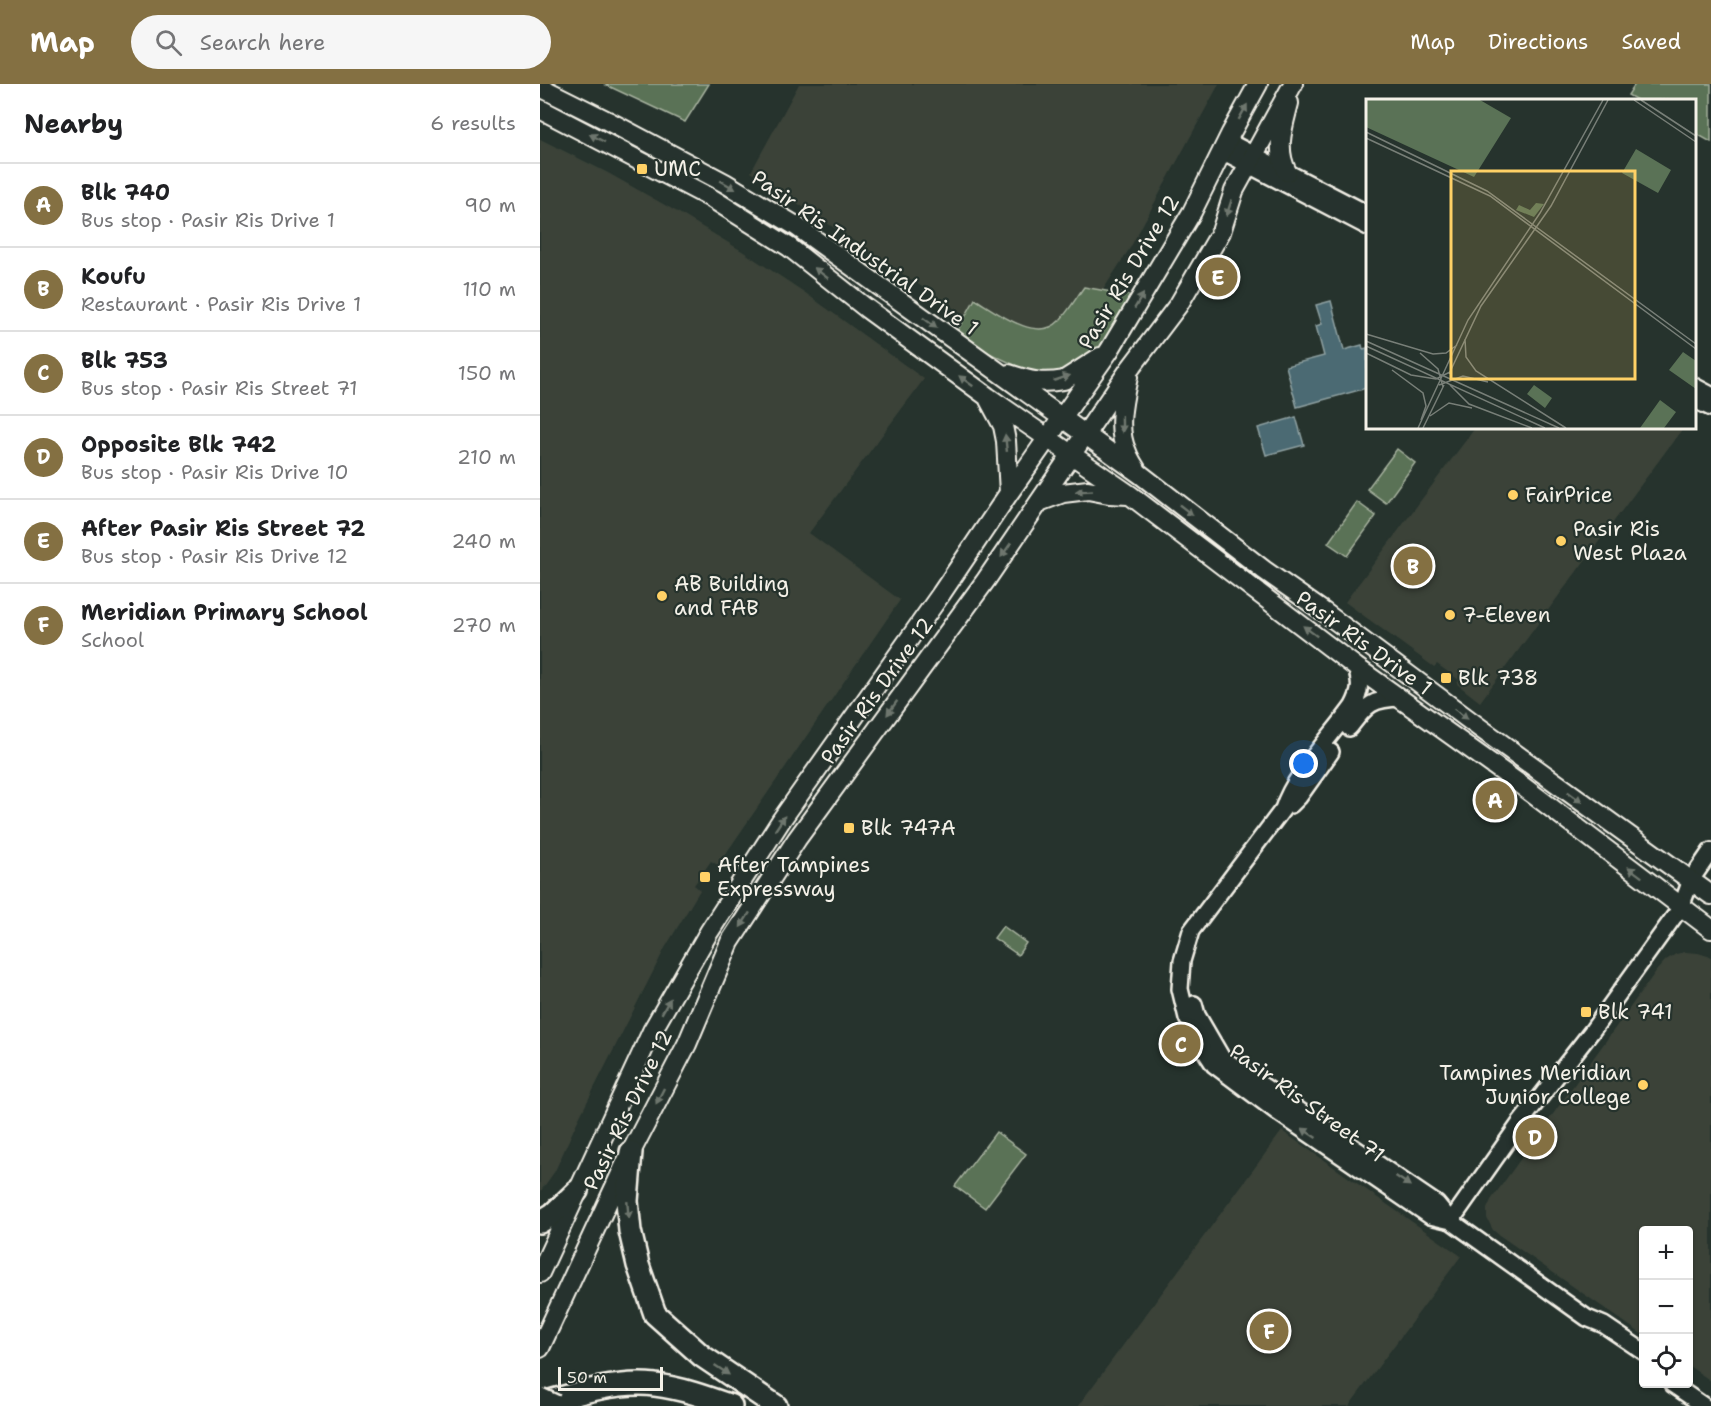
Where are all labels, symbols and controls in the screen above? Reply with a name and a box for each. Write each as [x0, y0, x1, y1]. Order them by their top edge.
search box [131, 15, 551, 69]
text: Map [30, 23, 95, 61]
icon: search [152, 26, 185, 59]
text: Search here [200, 28, 325, 57]
text: Map [1410, 28, 1455, 56]
text: Directions [1488, 28, 1588, 56]
text: Saved [1621, 28, 1681, 56]
inset map [1366, 99, 1696, 429]
one-way arrow [1237, 104, 1247, 121]
text: Nearby [24, 106, 123, 141]
text: 6 results [430, 110, 516, 136]
one-way arrow [589, 133, 606, 143]
place label: UMC [654, 155, 701, 183]
marker: UMC [635, 162, 649, 176]
street label: Pasir Ris Industrial Drive 1 [746, 164, 984, 342]
text: Blk 740 [81, 178, 170, 207]
one-way arrow [720, 180, 737, 190]
street label: Pasir Ris Drive 12 [1072, 190, 1186, 354]
text: A [36, 192, 51, 218]
text: 90 m [464, 192, 516, 218]
one-way arrow [1224, 199, 1233, 217]
text: Bus stop · Pasir Ris Drive 1 [81, 207, 335, 233]
pin: E [1198, 254, 1238, 300]
text: Koufu [81, 262, 146, 291]
one-way arrow [814, 267, 829, 279]
text: B [37, 276, 50, 302]
text: 110 m [462, 276, 516, 302]
text: Restaurant · Pasir Ris Drive 1 [81, 291, 361, 317]
one-way arrow [1133, 293, 1144, 309]
one-way arrow [921, 317, 937, 329]
text: Blk 753 [81, 346, 168, 375]
text: C [37, 360, 50, 386]
text: 150 m [458, 360, 516, 386]
one-way arrow [1053, 373, 1071, 382]
text: Bus stop · Pasir Ris Street 71 [81, 375, 358, 401]
one-way arrow [958, 375, 974, 387]
one-way arrow [1117, 414, 1127, 433]
text: Opposite Blk 742 [81, 430, 276, 459]
one-way arrow [1001, 434, 1011, 453]
text: D [36, 444, 51, 470]
text: 210 m [457, 444, 516, 470]
text: Bus stop · Pasir Ris Drive 10 [81, 459, 348, 485]
place label: FairPrice [1525, 481, 1613, 509]
one-way arrow [1074, 487, 1093, 496]
marker: FairPrice [1506, 488, 1520, 502]
one-way arrow [1178, 504, 1194, 517]
text: After Pasir Ris Street 72 [81, 514, 365, 543]
place label: Pasir Ris West Plaza [1573, 515, 1687, 567]
text: E [37, 528, 50, 554]
text: 240 m [451, 528, 516, 554]
marker: Pasir Ris West Plaza [1554, 534, 1568, 548]
one-way arrow [1001, 542, 1012, 558]
text: Bus stop · Pasir Ris Drive 12 [81, 543, 348, 569]
pin: B [1394, 544, 1432, 588]
place label: AB Building and FAB [674, 570, 789, 622]
street label: Pasir Ris Drive 1 [1290, 584, 1438, 702]
marker: AB Building and FAB [655, 589, 669, 603]
text: Meridian Primary School [81, 598, 368, 627]
place label: 7-Eleven [1462, 601, 1551, 629]
marker: 7-Eleven [1443, 608, 1457, 622]
text: F [38, 612, 49, 638]
text: 270 m [452, 612, 516, 638]
street label: Pasir Ris Drive 12 [814, 612, 940, 770]
one-way arrow [1302, 626, 1317, 638]
text: School [81, 627, 144, 653]
place label: Blk 738 [1458, 664, 1539, 692]
marker: Blk 738 [1439, 671, 1453, 685]
one-way arrow [886, 700, 898, 716]
one-way arrow [1454, 708, 1469, 720]
your location [1289, 749, 1318, 778]
pin: A [1476, 778, 1514, 822]
one-way arrow [1567, 790, 1582, 802]
place label: Blk 747A [861, 814, 956, 842]
one-way arrow [774, 815, 785, 831]
marker: Blk 747A [842, 821, 856, 835]
place label: After Tampines Expressway [717, 851, 870, 903]
one-way arrow [1627, 866, 1642, 878]
marker: After Tampines Expressway [698, 870, 712, 884]
one-way arrow [740, 912, 751, 928]
one-way arrow [661, 998, 671, 1015]
place label: Blk 741 [1598, 998, 1673, 1026]
marker: Blk 741 [1579, 1005, 1593, 1019]
pin: C [1162, 1022, 1200, 1066]
street label: Pasir Ris Drive 12 [577, 1025, 679, 1195]
street label: Pasir Ris Street 71 [1224, 1037, 1390, 1169]
place label: Tampines Meridian Junior College [1439, 1059, 1631, 1111]
marker: Tampines Meridian Junior College [1636, 1078, 1650, 1092]
one-way arrow [655, 1088, 665, 1105]
pin: D [1516, 1114, 1554, 1160]
one-way arrow [1301, 1128, 1317, 1139]
one-way arrow [1394, 1175, 1410, 1187]
one-way arrow [623, 1201, 633, 1220]
map controls [1639, 1226, 1693, 1388]
button: + [1639, 1226, 1693, 1280]
button: − [1639, 1280, 1693, 1334]
pin: F [1250, 1308, 1288, 1354]
button: locate [1639, 1334, 1693, 1388]
scale bar [558, 1364, 663, 1392]
one-way arrow [714, 1364, 730, 1375]
text: 50 m [567, 1367, 607, 1388]

